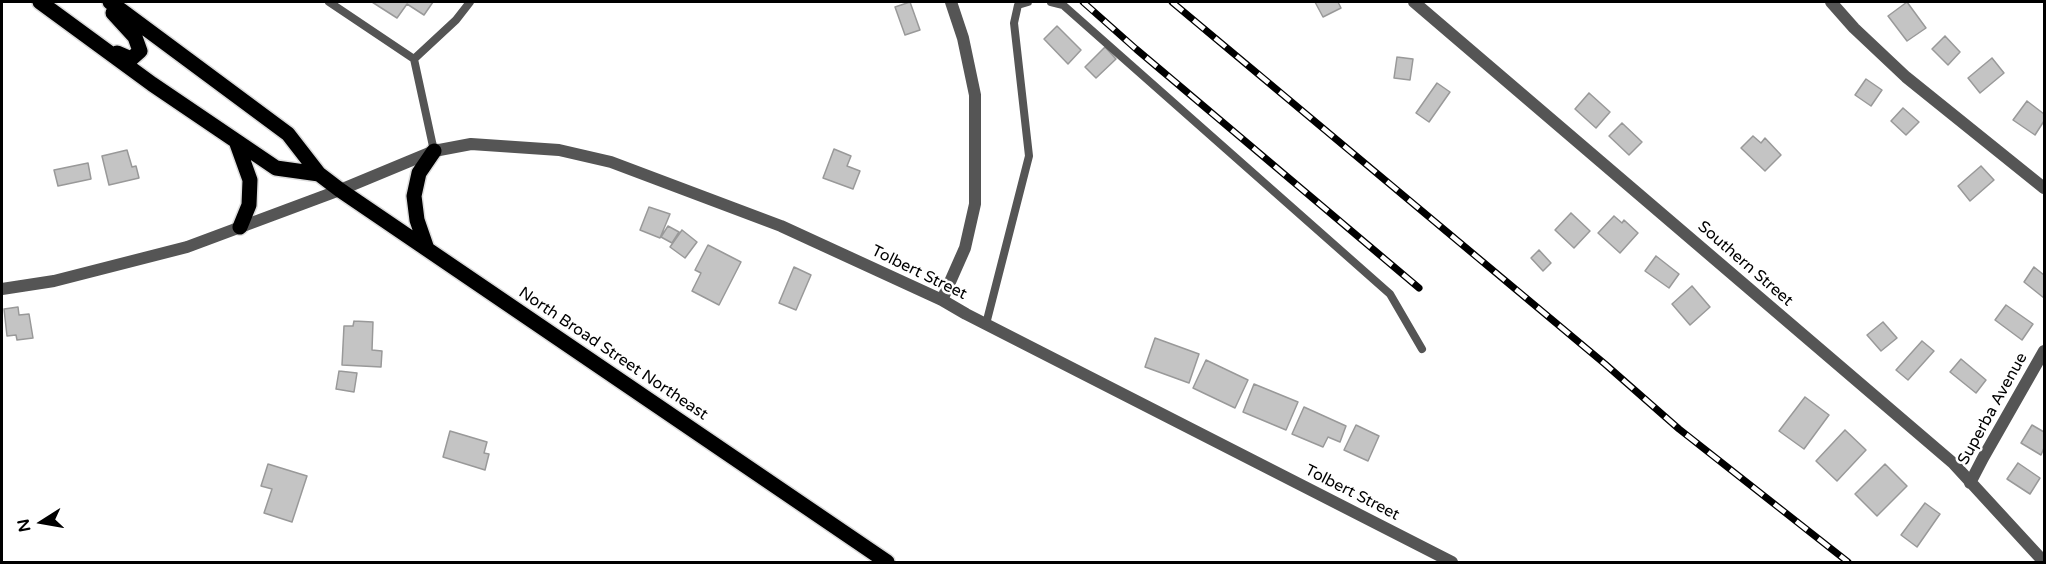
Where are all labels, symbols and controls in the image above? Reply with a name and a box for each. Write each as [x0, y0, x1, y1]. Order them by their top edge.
street label: Southern Street [1693, 217, 1797, 311]
street label: Tolbert Street [868, 242, 970, 304]
street label: North Broad Street Northeast [515, 283, 711, 425]
street label: Superba Avenue [1954, 350, 2032, 468]
street label: Tolbert Street [1301, 461, 1403, 525]
north arrow [12, 492, 72, 552]
text: N [13, 517, 35, 534]

